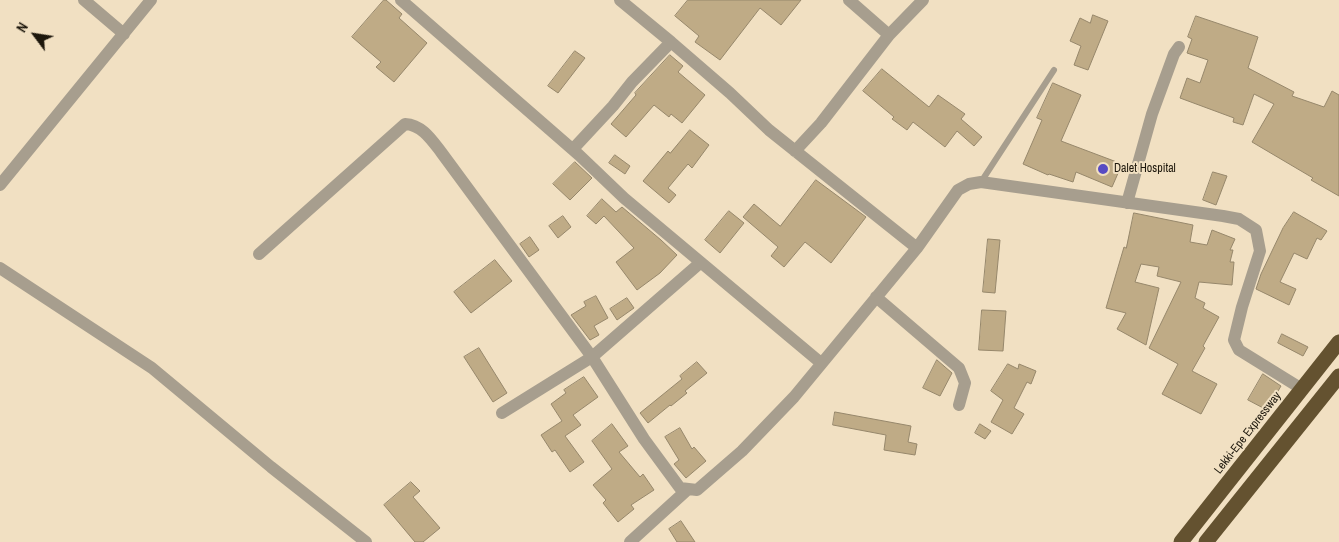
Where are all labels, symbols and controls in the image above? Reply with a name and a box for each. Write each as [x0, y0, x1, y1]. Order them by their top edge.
north arrow [10, 10, 60, 60]
text: N [12, 19, 32, 35]
marker: Dalet Hospital [1096, 162, 1110, 176]
place label: Dalet Hospital [1114, 162, 1176, 176]
street label: Lekki-Epe Expressway [1212, 389, 1284, 477]

